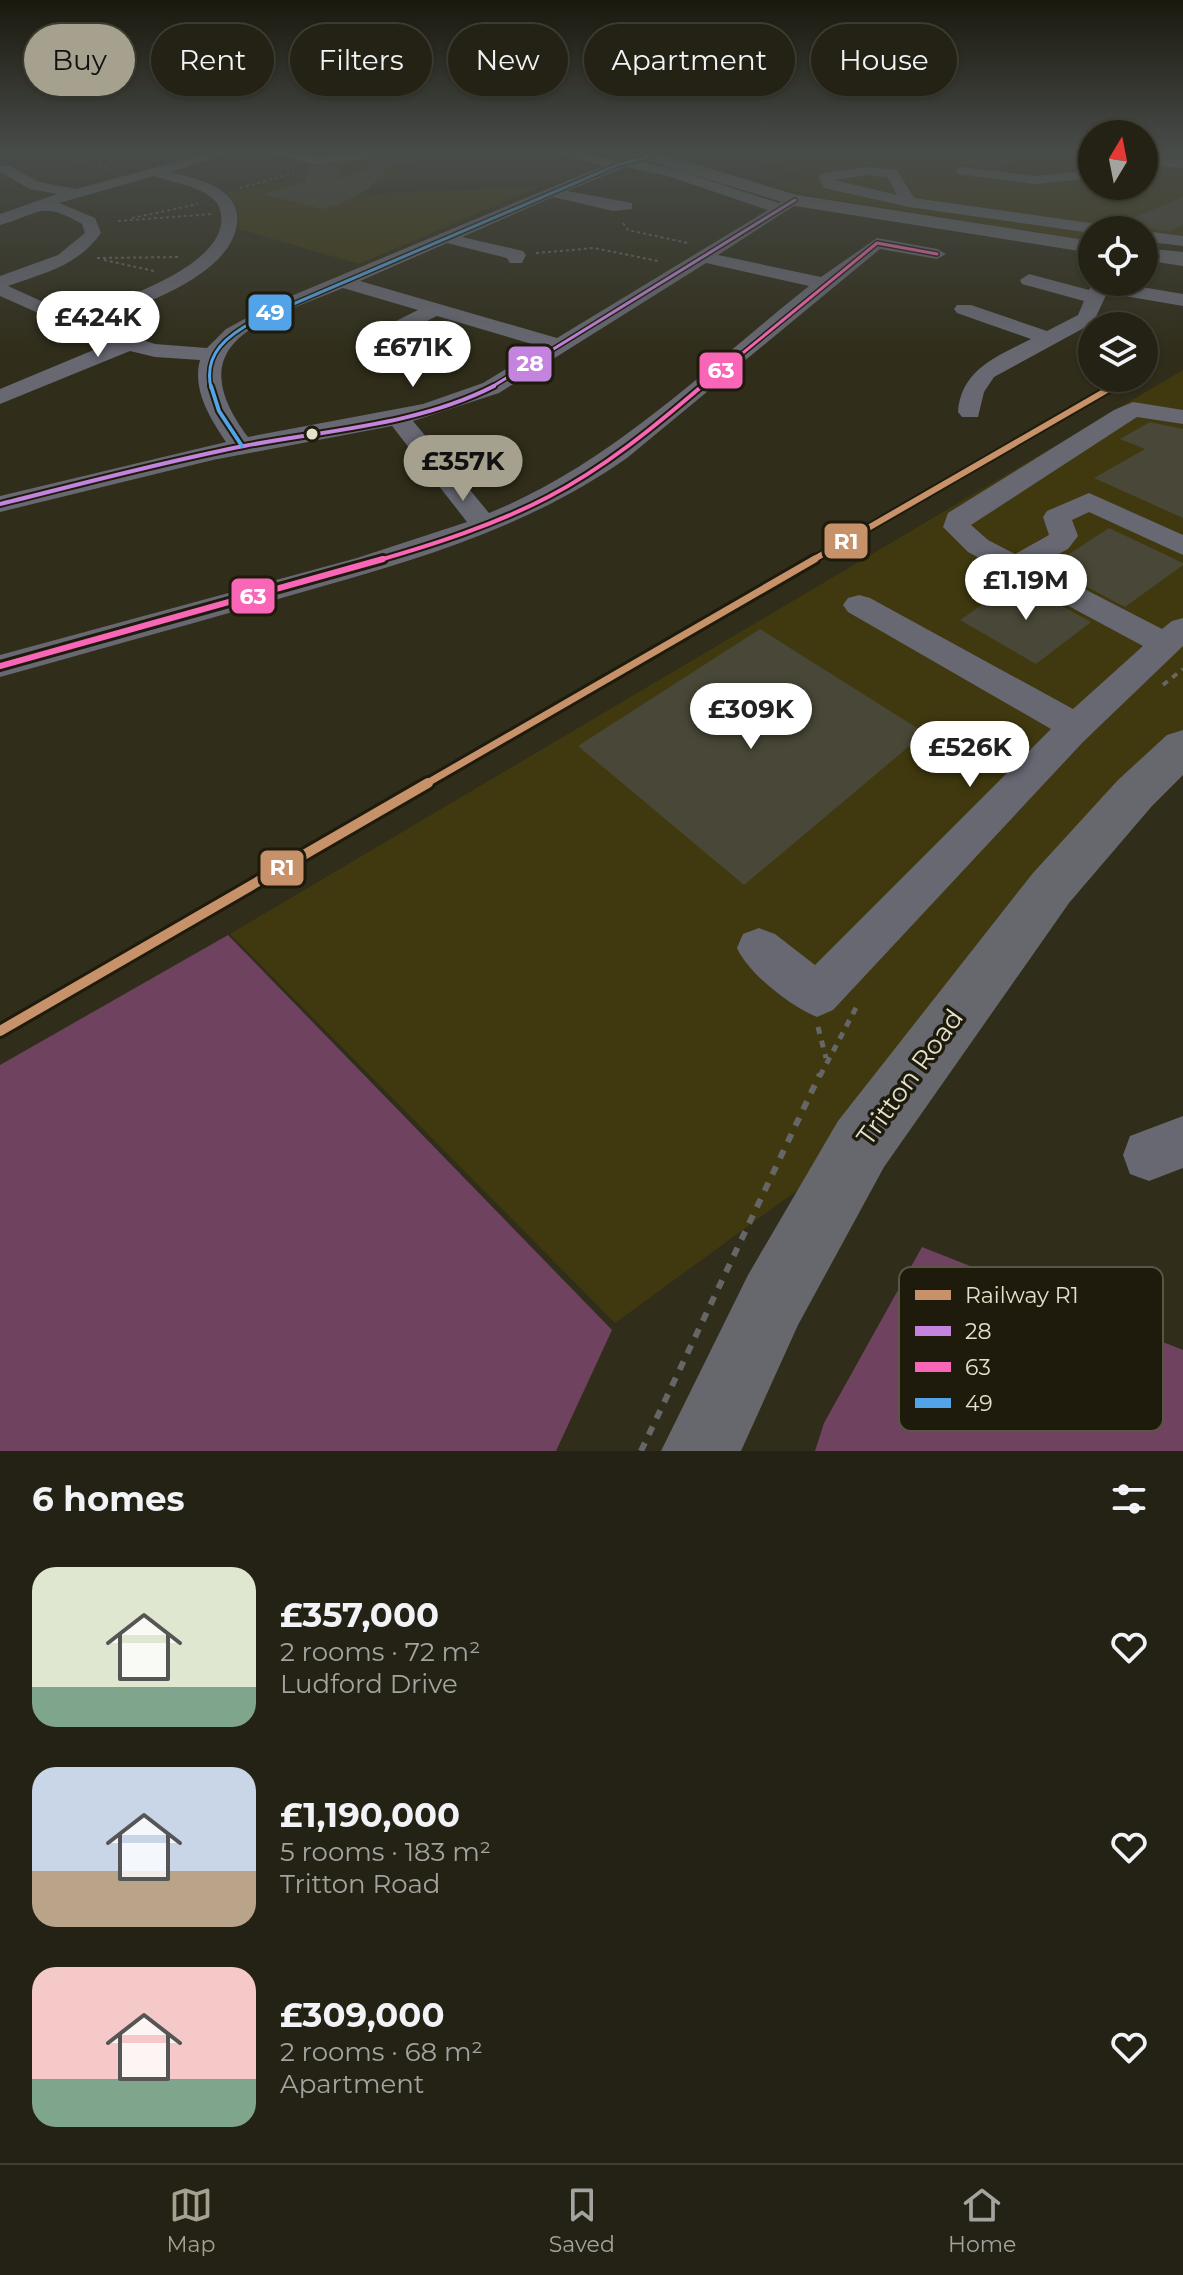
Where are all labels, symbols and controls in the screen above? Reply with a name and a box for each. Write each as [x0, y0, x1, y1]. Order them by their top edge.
chip: Buy [24, 24, 135, 96]
chip: Rent [151, 24, 274, 96]
chip: Filters [290, 24, 432, 96]
chip: New [448, 24, 568, 96]
chip: Apartment [584, 24, 795, 96]
chip: House [811, 24, 957, 96]
north arrow [1078, 120, 1158, 200]
map controls [1078, 120, 1158, 392]
button: locate [1078, 216, 1158, 296]
pin: £424K [42, 291, 154, 359]
line badge: 49 [247, 293, 293, 332]
text: 49 [255, 299, 285, 326]
text: £424K [55, 301, 141, 333]
button: layers [1078, 312, 1158, 392]
pin: £671K [357, 321, 469, 389]
text: £671K [374, 331, 452, 363]
line badge: 28 [507, 345, 553, 383]
text: 28 [516, 350, 544, 377]
line badge: 63 [698, 351, 744, 390]
text: 63 [707, 357, 735, 384]
unlabelled marker [304, 426, 320, 442]
pin: £357K [407, 435, 519, 503]
text: £357K [422, 445, 504, 477]
line badge: R1 [823, 522, 869, 560]
text: R1 [834, 528, 858, 555]
pin: £1.19M [961, 554, 1091, 622]
text: £1.19M [983, 564, 1069, 596]
line badge: 63 [230, 577, 276, 615]
text: 63 [239, 583, 267, 610]
pin: £309K [695, 683, 807, 751]
text: £309K [708, 693, 794, 725]
pin: £526K [914, 721, 1026, 789]
text: £526K [928, 731, 1012, 763]
line badge: R1 [259, 849, 305, 887]
text: R1 [270, 854, 294, 881]
street label: Tritton Road [850, 1003, 970, 1151]
legend [899, 1267, 1163, 1431]
text: Railway R1 [965, 1282, 1079, 1309]
text: 28 [965, 1318, 992, 1345]
text: 63 [965, 1354, 991, 1381]
text: 49 [965, 1390, 993, 1417]
icon: filters [1107, 1477, 1151, 1521]
text: 6 homes [32, 1478, 185, 1520]
text: £357,000 [280, 1594, 439, 1636]
icon: home [96, 1599, 192, 1695]
icon: heart [1107, 1625, 1151, 1669]
text: 2 rooms · 72 m² [280, 1636, 480, 1668]
text: Ludford Drive [280, 1668, 458, 1700]
text: £1,190,000 [280, 1794, 460, 1836]
icon: home [96, 1799, 192, 1895]
icon: heart [1107, 1825, 1151, 1869]
text: 5 rooms · 183 m² [280, 1836, 491, 1868]
text: Tritton Road [280, 1868, 441, 1900]
text: £309,000 [280, 1994, 445, 2036]
icon: home [96, 1999, 192, 2095]
icon: heart [1107, 2025, 1151, 2069]
text: 2 rooms · 68 m² [280, 2036, 483, 2068]
text: Apartment [280, 2068, 424, 2100]
tab: Map [167, 2183, 216, 2258]
tab: Saved [549, 2183, 615, 2258]
tab: Home [948, 2183, 1016, 2258]

